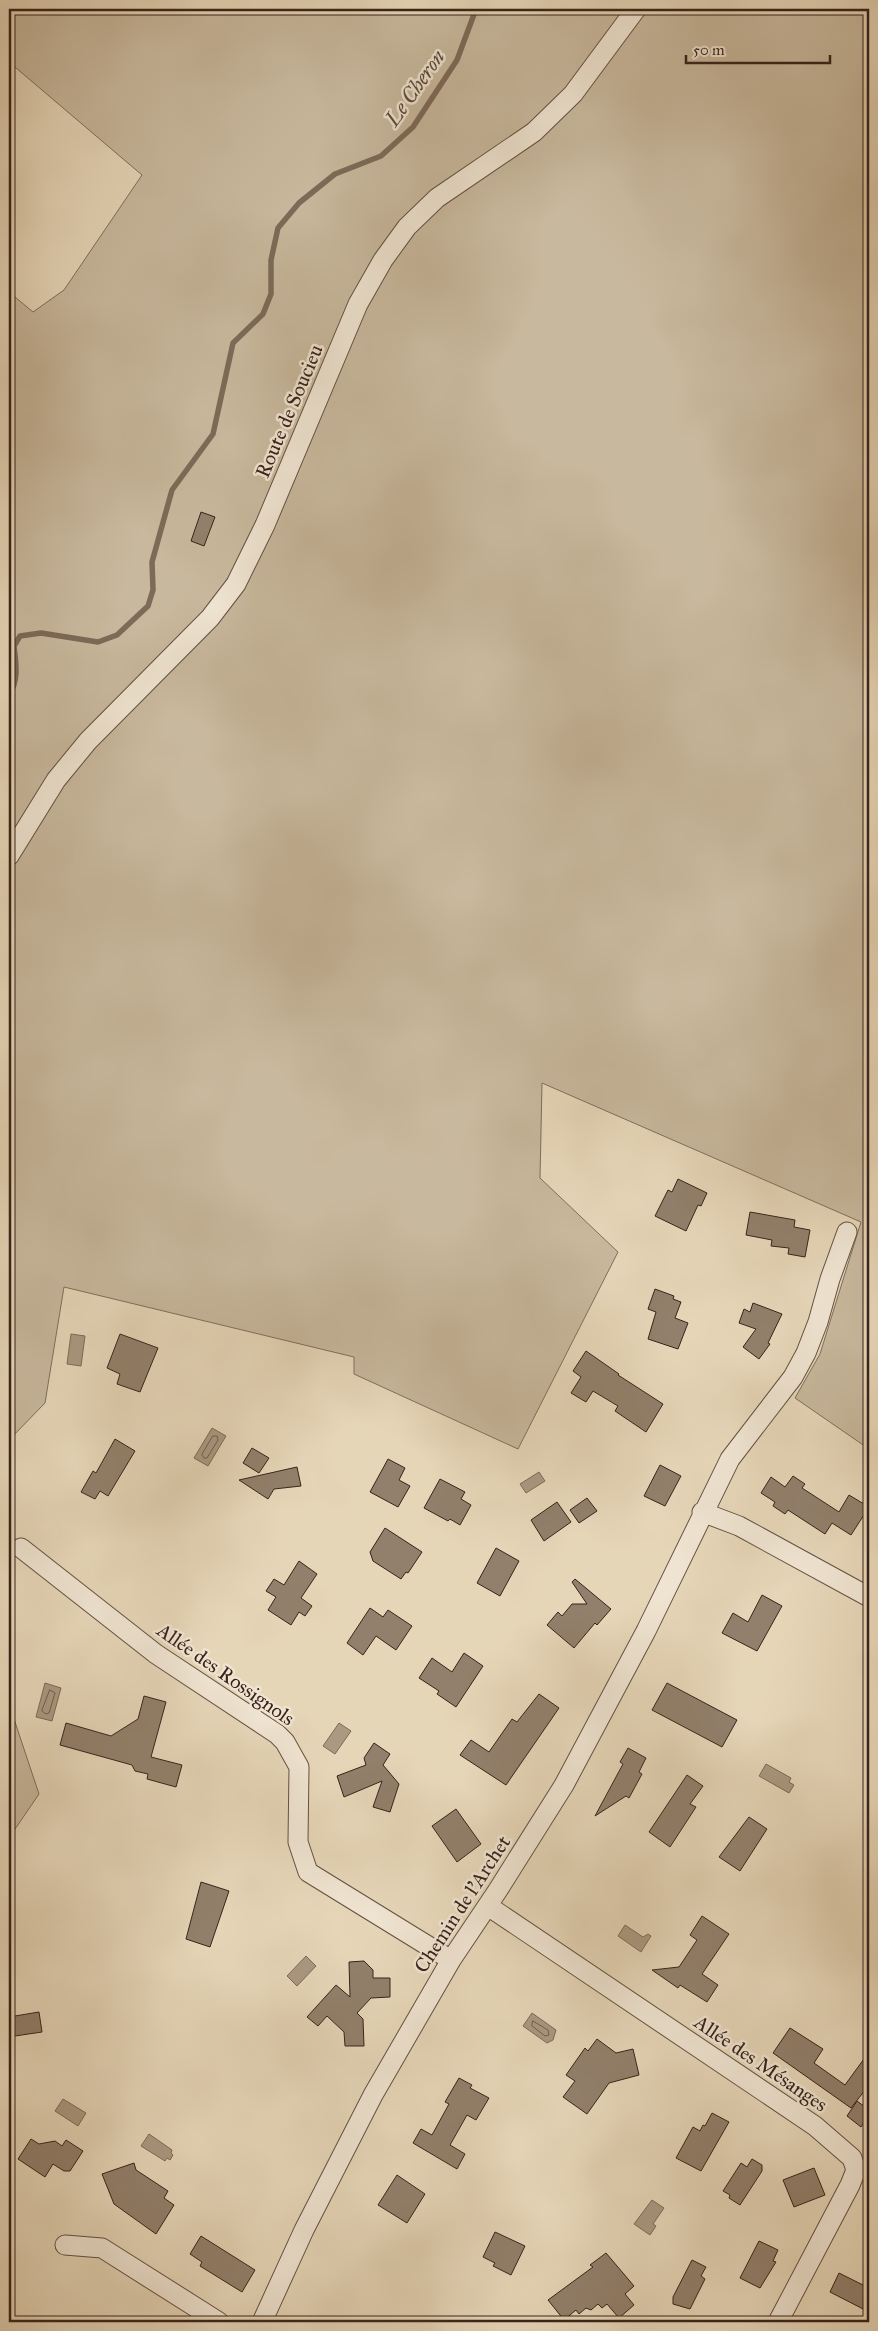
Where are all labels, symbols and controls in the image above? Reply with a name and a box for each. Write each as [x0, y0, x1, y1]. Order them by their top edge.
scale bar [686, 32, 829, 64]
text: 50 m [693, 41, 725, 59]
water label: Le Cheron [379, 45, 451, 132]
street label: Route de Soucieu [250, 340, 328, 481]
street label: Allée des Rossignols [151, 1617, 299, 1731]
street label: Chemin de l'Archet [409, 1831, 515, 1977]
street label: Allée des Mésanges [688, 2009, 832, 2117]

